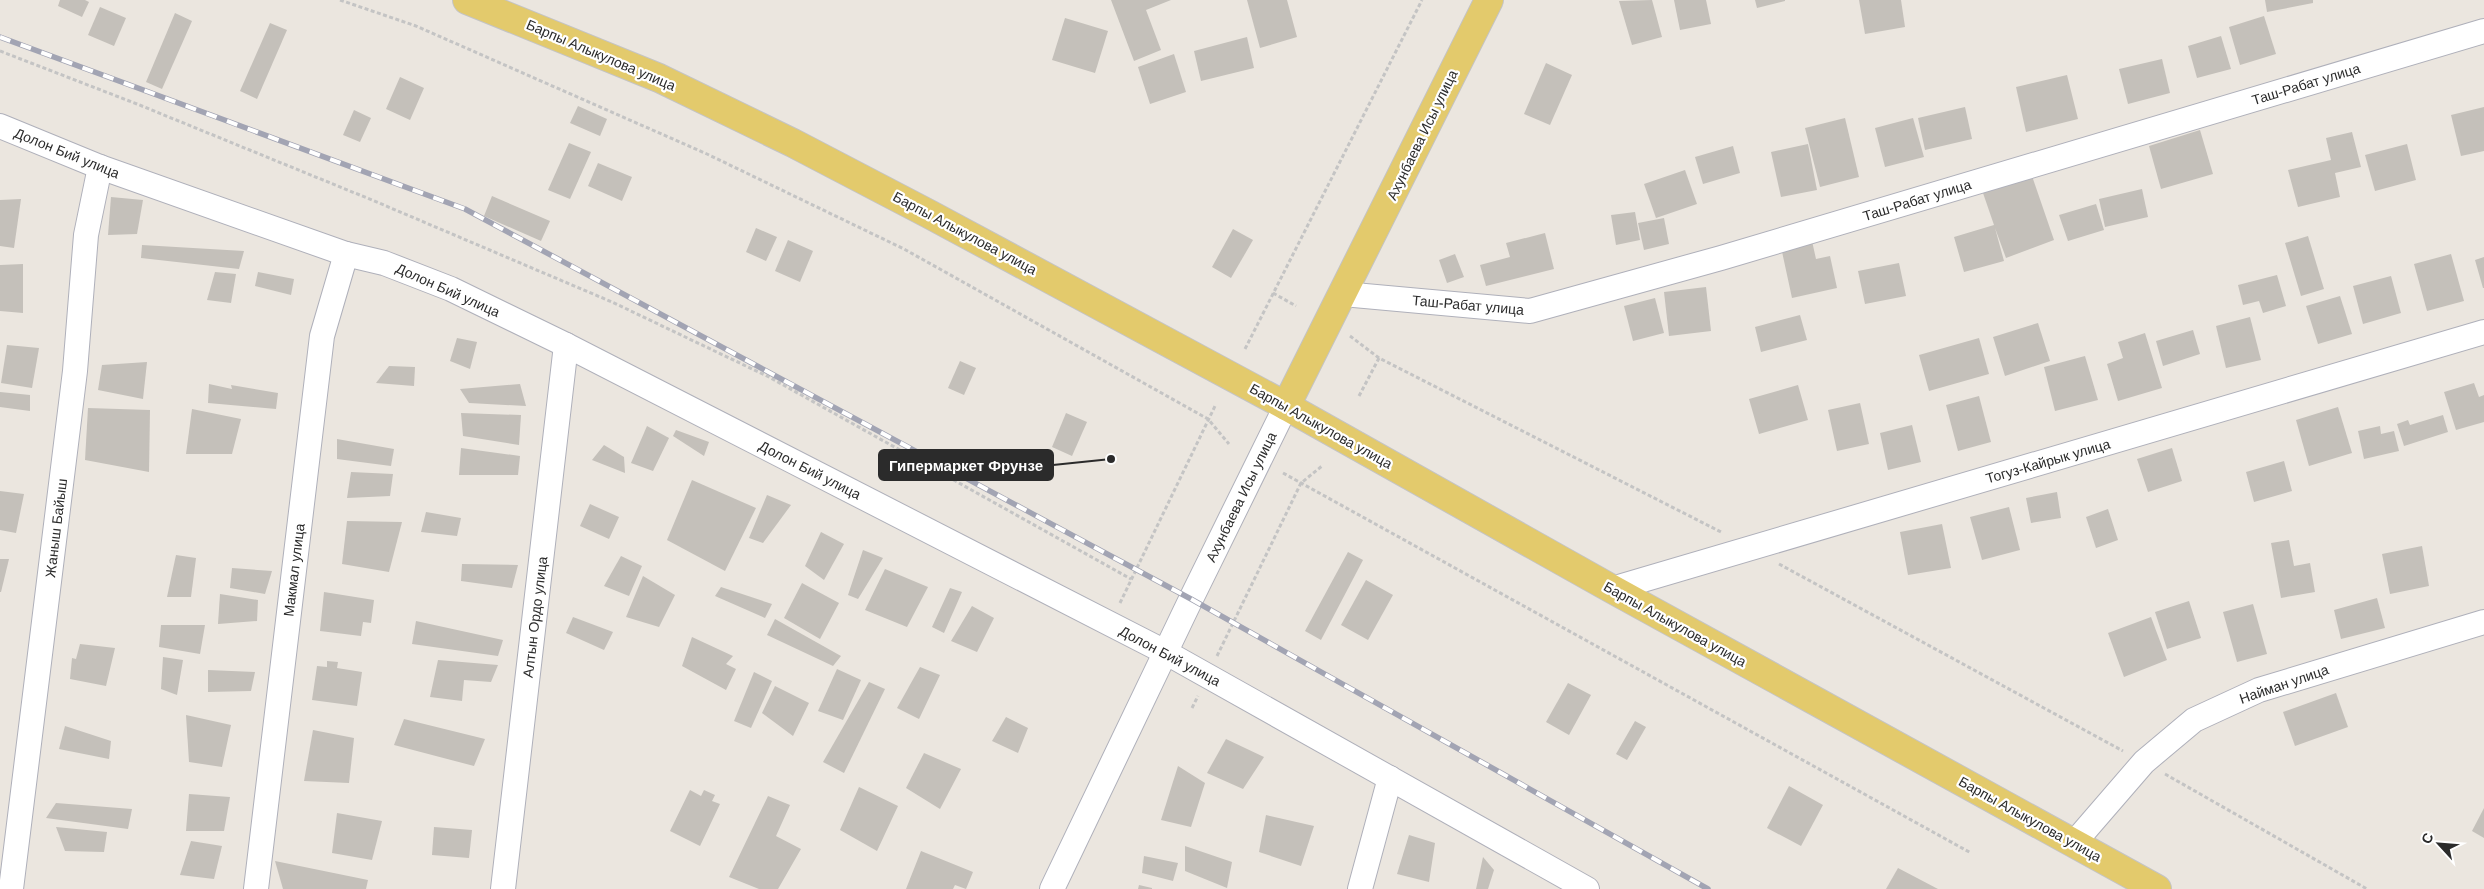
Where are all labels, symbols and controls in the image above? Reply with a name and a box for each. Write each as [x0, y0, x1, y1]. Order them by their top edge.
street label: Барпы Алыкулова улица [524, 16, 678, 94]
street label: Таш-Рабат улица [2250, 60, 2362, 108]
street label: Ахунбаева Исы улица [1384, 67, 1461, 203]
street label: Долон Бий улица [12, 125, 122, 181]
street label: Таш-Рабат улица [1861, 176, 1973, 224]
street label: Барпы Алыкулова улица [890, 188, 1040, 278]
street label: Долон Бий улица [394, 260, 503, 320]
street label: Таш-Рабат улица [1411, 292, 1525, 318]
street label: Барпы Алыкулова улица [1247, 380, 1395, 472]
street label: Ахунбаева Исы улица [1203, 429, 1280, 565]
street label: Тогуз-Кайрык улица [1984, 436, 2112, 486]
street label: Долон Бий улица [756, 437, 864, 503]
callout: Гипермаркет Фрунзе [879, 450, 1053, 480]
text: Гипермаркет Фрунзе [889, 457, 1043, 474]
street label: Жаныш Байыш [42, 477, 70, 579]
street label: Макмал улица [280, 522, 308, 617]
street label: Алтын Ордо улица [520, 555, 550, 679]
street label: Барпы Алыкулова улица [1601, 578, 1749, 670]
street label: Долон Бий улица [1117, 623, 1223, 689]
street label: Найман улица [2237, 661, 2331, 707]
street label: Барпы Алыкулова улица [1956, 773, 2104, 865]
north arrow [2414, 819, 2464, 869]
text: С [2418, 830, 2437, 846]

